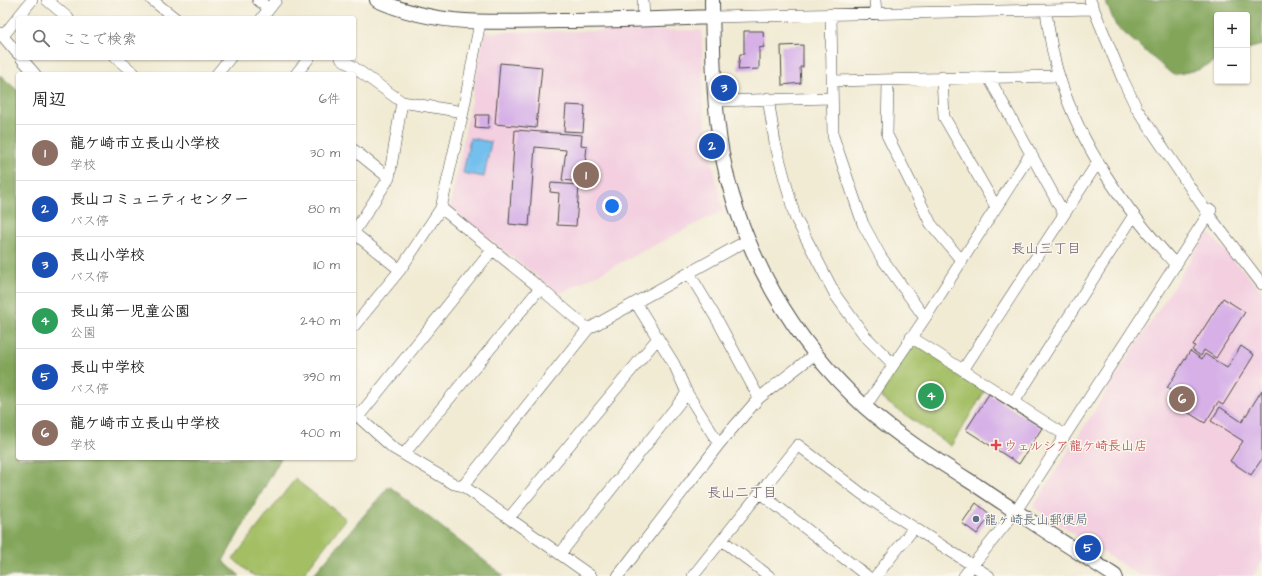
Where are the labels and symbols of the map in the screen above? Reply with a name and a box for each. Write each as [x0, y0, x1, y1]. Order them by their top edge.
pin: 3 [711, 73, 737, 103]
pin: 2 [699, 131, 725, 161]
pin: 1 [573, 160, 599, 190]
your location [602, 196, 622, 216]
district label: 長山三丁目 [1011, 239, 1081, 259]
pin: 4 [918, 381, 944, 411]
pin: 6 [1169, 384, 1195, 414]
place label: ウェルシア龍ケ崎長山店 [1004, 437, 1147, 455]
marker: ウェルシア龍ケ崎長山店 [991, 440, 1001, 450]
district label: 長山二丁目 [707, 483, 777, 503]
place label: 龍ヶ崎長山郵便局 [984, 511, 1088, 529]
marker: 龍ヶ崎長山郵便局 [971, 514, 981, 524]
pin: 5 [1075, 533, 1101, 563]

